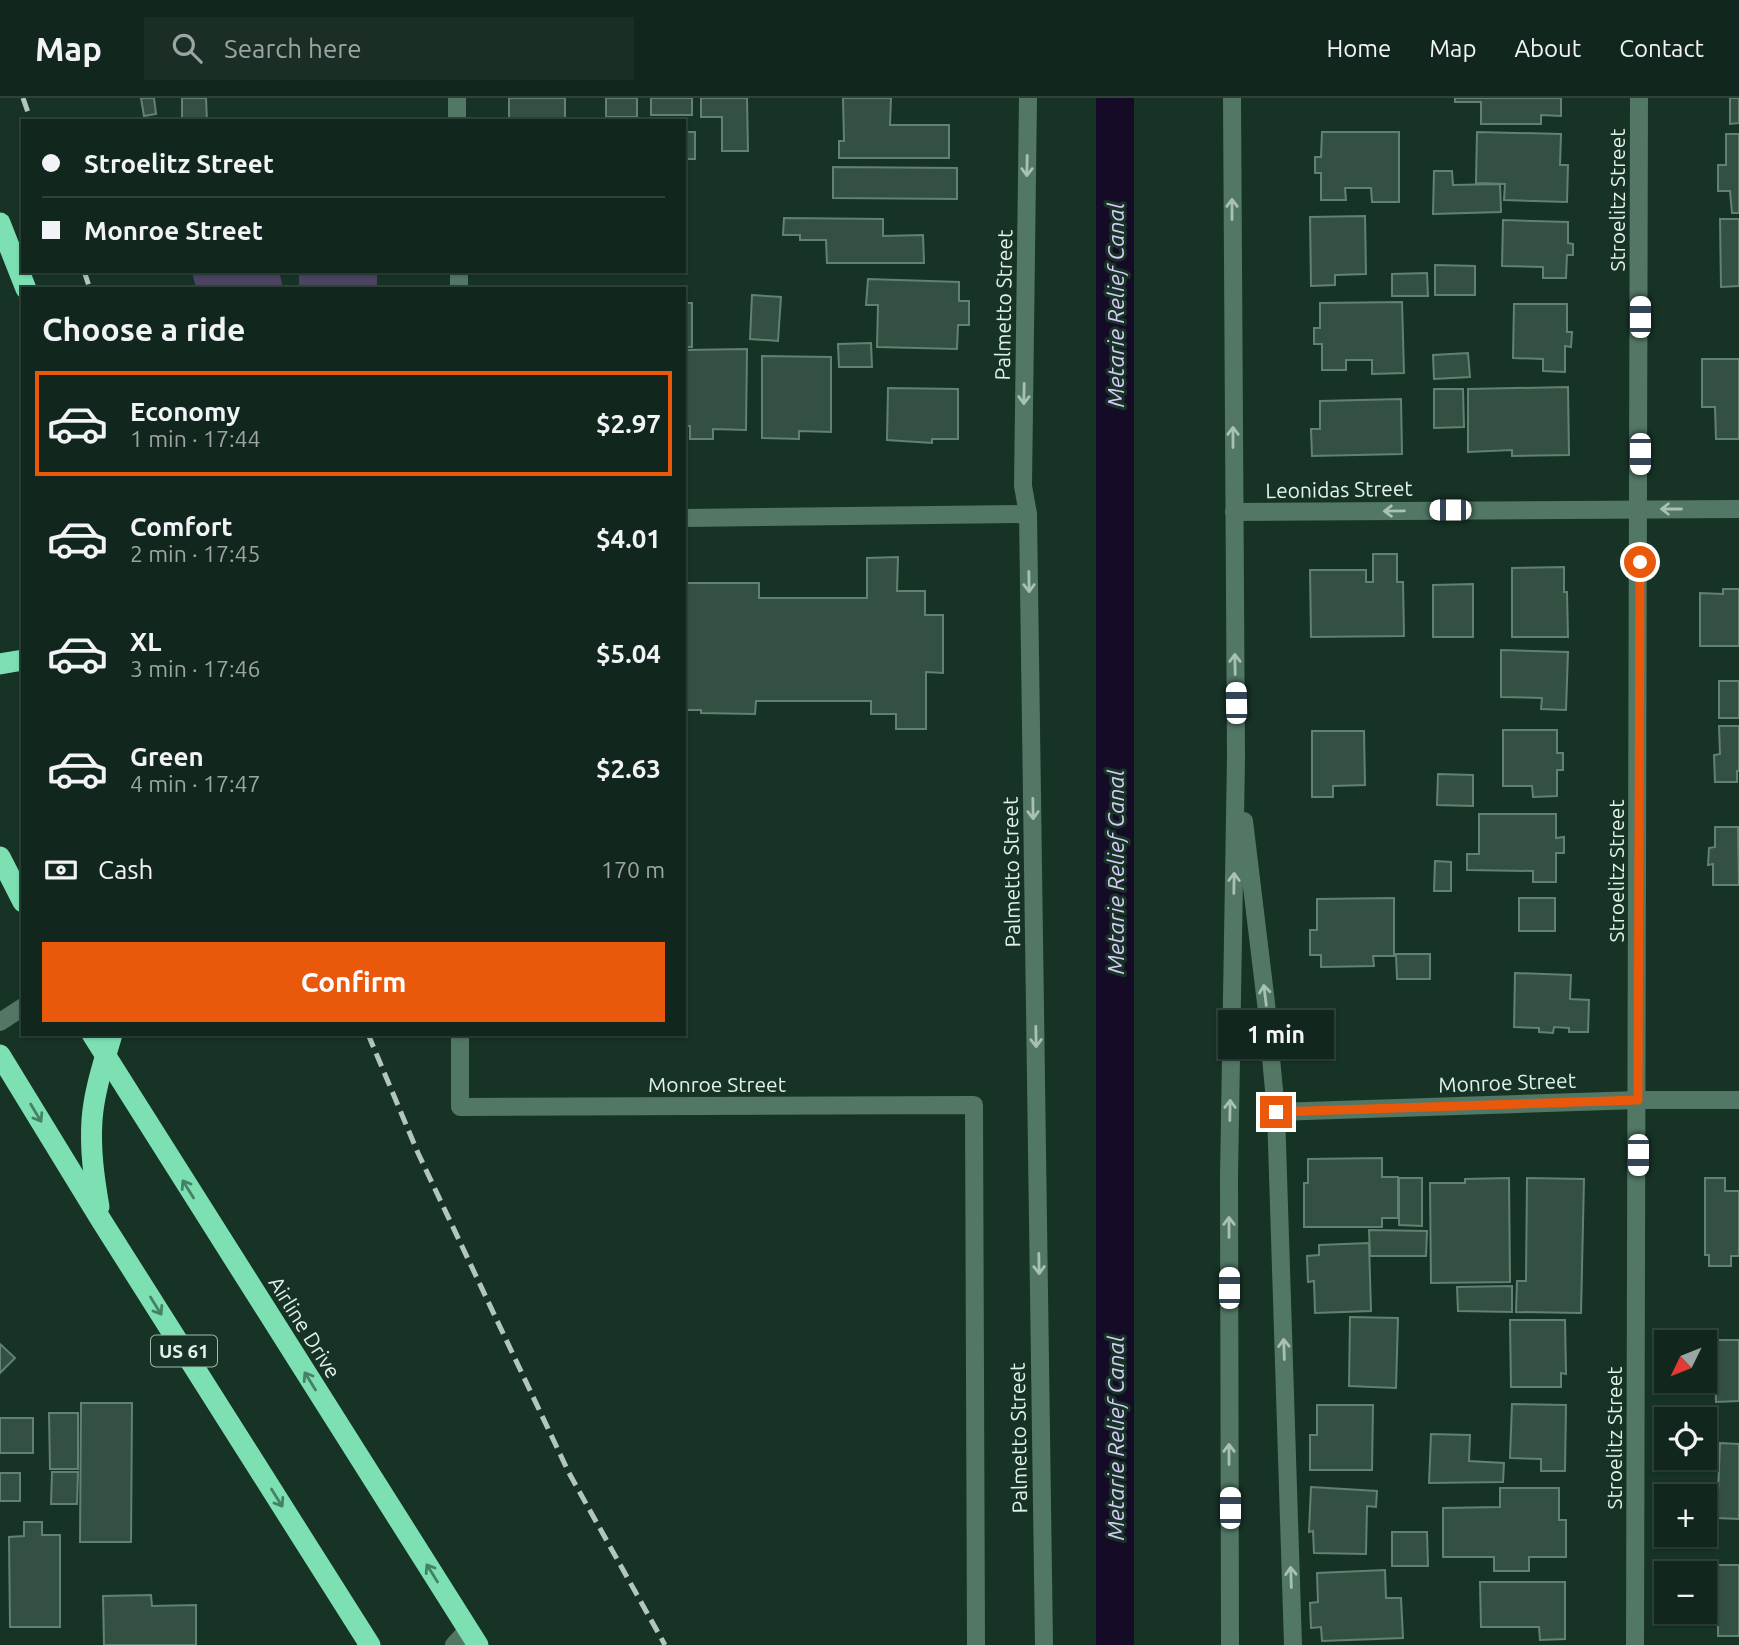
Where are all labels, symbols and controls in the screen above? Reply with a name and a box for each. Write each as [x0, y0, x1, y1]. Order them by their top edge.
search box [144, 17, 634, 80]
icon: search [168, 29, 206, 67]
text: Map [35, 30, 102, 67]
text: Search here [224, 34, 362, 63]
text: Home [1326, 35, 1391, 62]
text: Map [1429, 35, 1476, 62]
text: About [1514, 35, 1581, 62]
text: Contact [1619, 35, 1704, 62]
street label: Stroelitz Street [1605, 128, 1629, 272]
text: Stroelitz Street [84, 149, 274, 178]
one-way arrow [1021, 154, 1034, 177]
one-way arrow [1225, 198, 1239, 221]
water label: Metarie Relief Canal [1103, 202, 1129, 407]
text: Monroe Street [84, 216, 263, 245]
street label: Palmetto Street [990, 230, 1016, 380]
car [1630, 296, 1651, 338]
text: Choose a ride [42, 311, 245, 347]
one-way arrow [1017, 382, 1031, 405]
icon: car [46, 392, 109, 455]
text: Economy [130, 397, 240, 426]
text: $2.97 [596, 409, 661, 438]
text: 1 min · 17:44 [130, 426, 261, 451]
one-way arrow [1226, 426, 1240, 449]
car [1630, 433, 1651, 475]
street label: Leonidas Street [1265, 476, 1413, 502]
car [1430, 500, 1472, 521]
one-way arrow [1660, 502, 1683, 516]
one-way arrow [1383, 504, 1406, 518]
icon: car [46, 507, 109, 570]
text: Comfort [130, 512, 233, 541]
text: $4.01 [596, 524, 661, 553]
text: 2 min · 17:45 [130, 541, 261, 566]
route start [1624, 546, 1656, 578]
one-way arrow [1023, 570, 1036, 593]
icon: car [46, 622, 109, 685]
text: XL [130, 627, 161, 656]
text: $5.04 [596, 639, 661, 668]
one-way arrow [1228, 653, 1242, 676]
text: 3 min · 17:46 [130, 656, 261, 681]
car [1226, 682, 1247, 724]
icon: car [46, 737, 109, 800]
text: Green [130, 742, 204, 771]
text: $2.63 [596, 754, 661, 783]
water label: Metarie Relief Canal [1103, 769, 1129, 974]
text: 4 min · 17:47 [130, 771, 261, 796]
street label: Palmetto Street [998, 797, 1024, 947]
one-way arrow [1026, 798, 1039, 821]
street label: Stroelitz Street [1604, 799, 1628, 943]
icon: cash [42, 851, 80, 889]
text: Cash [98, 855, 153, 884]
text: 170 m [601, 857, 665, 882]
one-way arrow [1227, 872, 1241, 895]
button: Confirm [42, 942, 665, 1022]
one-way arrow [1259, 984, 1272, 1007]
callout: 1 min [1218, 1010, 1334, 1060]
text: 1 min [1247, 1022, 1305, 1047]
one-way arrow [1029, 1025, 1042, 1048]
street label: Monroe Street [1438, 1068, 1576, 1096]
street label: Monroe Street [648, 1072, 786, 1096]
route end [1260, 1096, 1292, 1128]
one-way arrow [1224, 1099, 1237, 1122]
one-way arrow [29, 1102, 43, 1122]
car [1628, 1134, 1649, 1176]
one-way arrow [180, 1179, 194, 1199]
one-way arrow [1222, 1216, 1236, 1239]
one-way arrow [1032, 1253, 1046, 1276]
car [1219, 1267, 1240, 1309]
street label: Airline Drive [264, 1272, 346, 1382]
one-way arrow [148, 1296, 163, 1315]
north arrow [1654, 1330, 1717, 1393]
map controls [1654, 1330, 1717, 1624]
water label: Metarie Relief Canal [1103, 1335, 1129, 1540]
road number: US 61 [151, 1336, 217, 1366]
one-way arrow [1277, 1338, 1290, 1361]
street label: Palmetto Street [1005, 1363, 1031, 1513]
street label: Stroelitz Street [1602, 1366, 1626, 1510]
one-way arrow [302, 1371, 316, 1391]
button: locate [1654, 1407, 1717, 1470]
one-way arrow [1222, 1443, 1236, 1466]
button: + [1654, 1484, 1717, 1547]
car [1220, 1487, 1241, 1529]
one-way arrow [271, 1488, 285, 1508]
button: − [1654, 1561, 1717, 1624]
one-way arrow [424, 1563, 438, 1583]
one-way arrow [1284, 1566, 1297, 1589]

